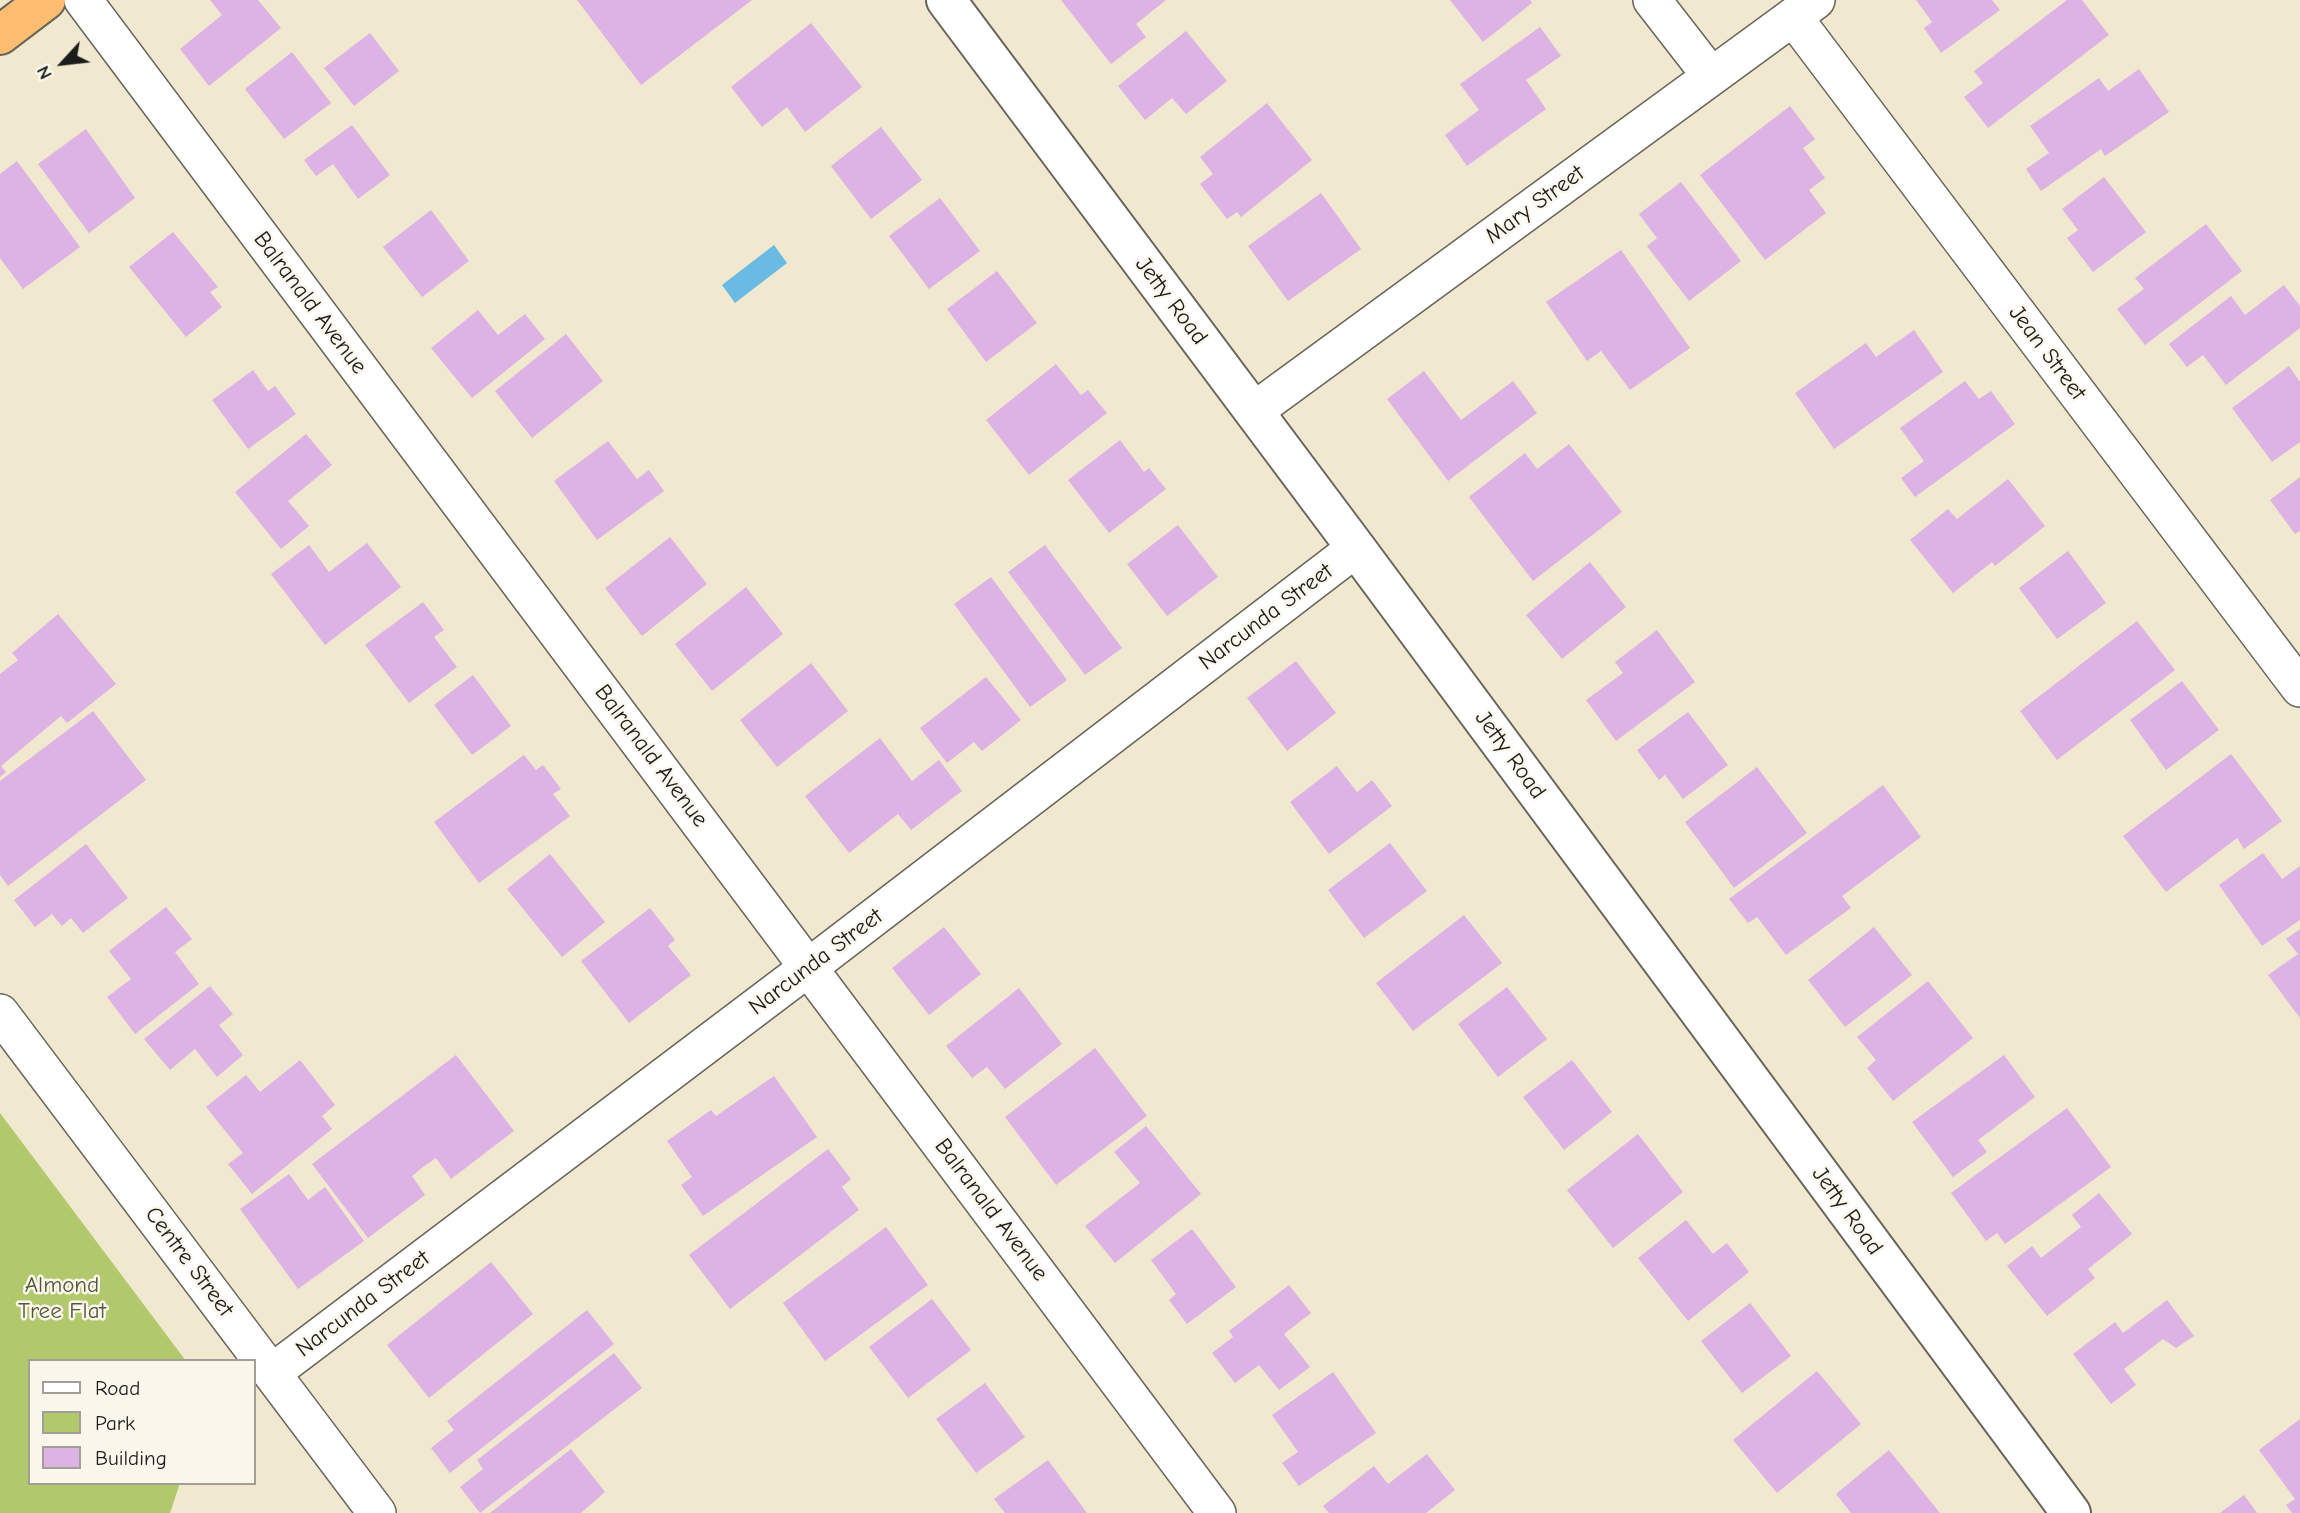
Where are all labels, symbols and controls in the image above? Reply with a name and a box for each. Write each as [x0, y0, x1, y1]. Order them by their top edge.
north arrow [28, 28, 98, 98]
text: N [32, 62, 57, 83]
street label: Mary Street [1480, 160, 1590, 250]
street label: Balranald Avenue [247, 226, 373, 380]
street label: Jetty Road [1129, 252, 1213, 350]
street label: Jean Street [2002, 300, 2092, 406]
street label: Narcunda Street [1194, 558, 1338, 676]
street label: Balranald Avenue [588, 679, 714, 833]
street label: Jetty Road [1469, 705, 1551, 805]
street label: Narcunda Street [744, 903, 888, 1021]
street label: Balranald Avenue [928, 1133, 1054, 1287]
street label: Jetty Road [1806, 1161, 1888, 1261]
street label: Centre Street [139, 1202, 239, 1322]
street label: Narcunda Street [291, 1245, 435, 1363]
park label: Almond Tree Flat [18, 1271, 106, 1325]
legend [28, 1359, 256, 1485]
text: Road [95, 1376, 140, 1400]
text: Park [95, 1411, 135, 1435]
text: Building [95, 1446, 167, 1470]

